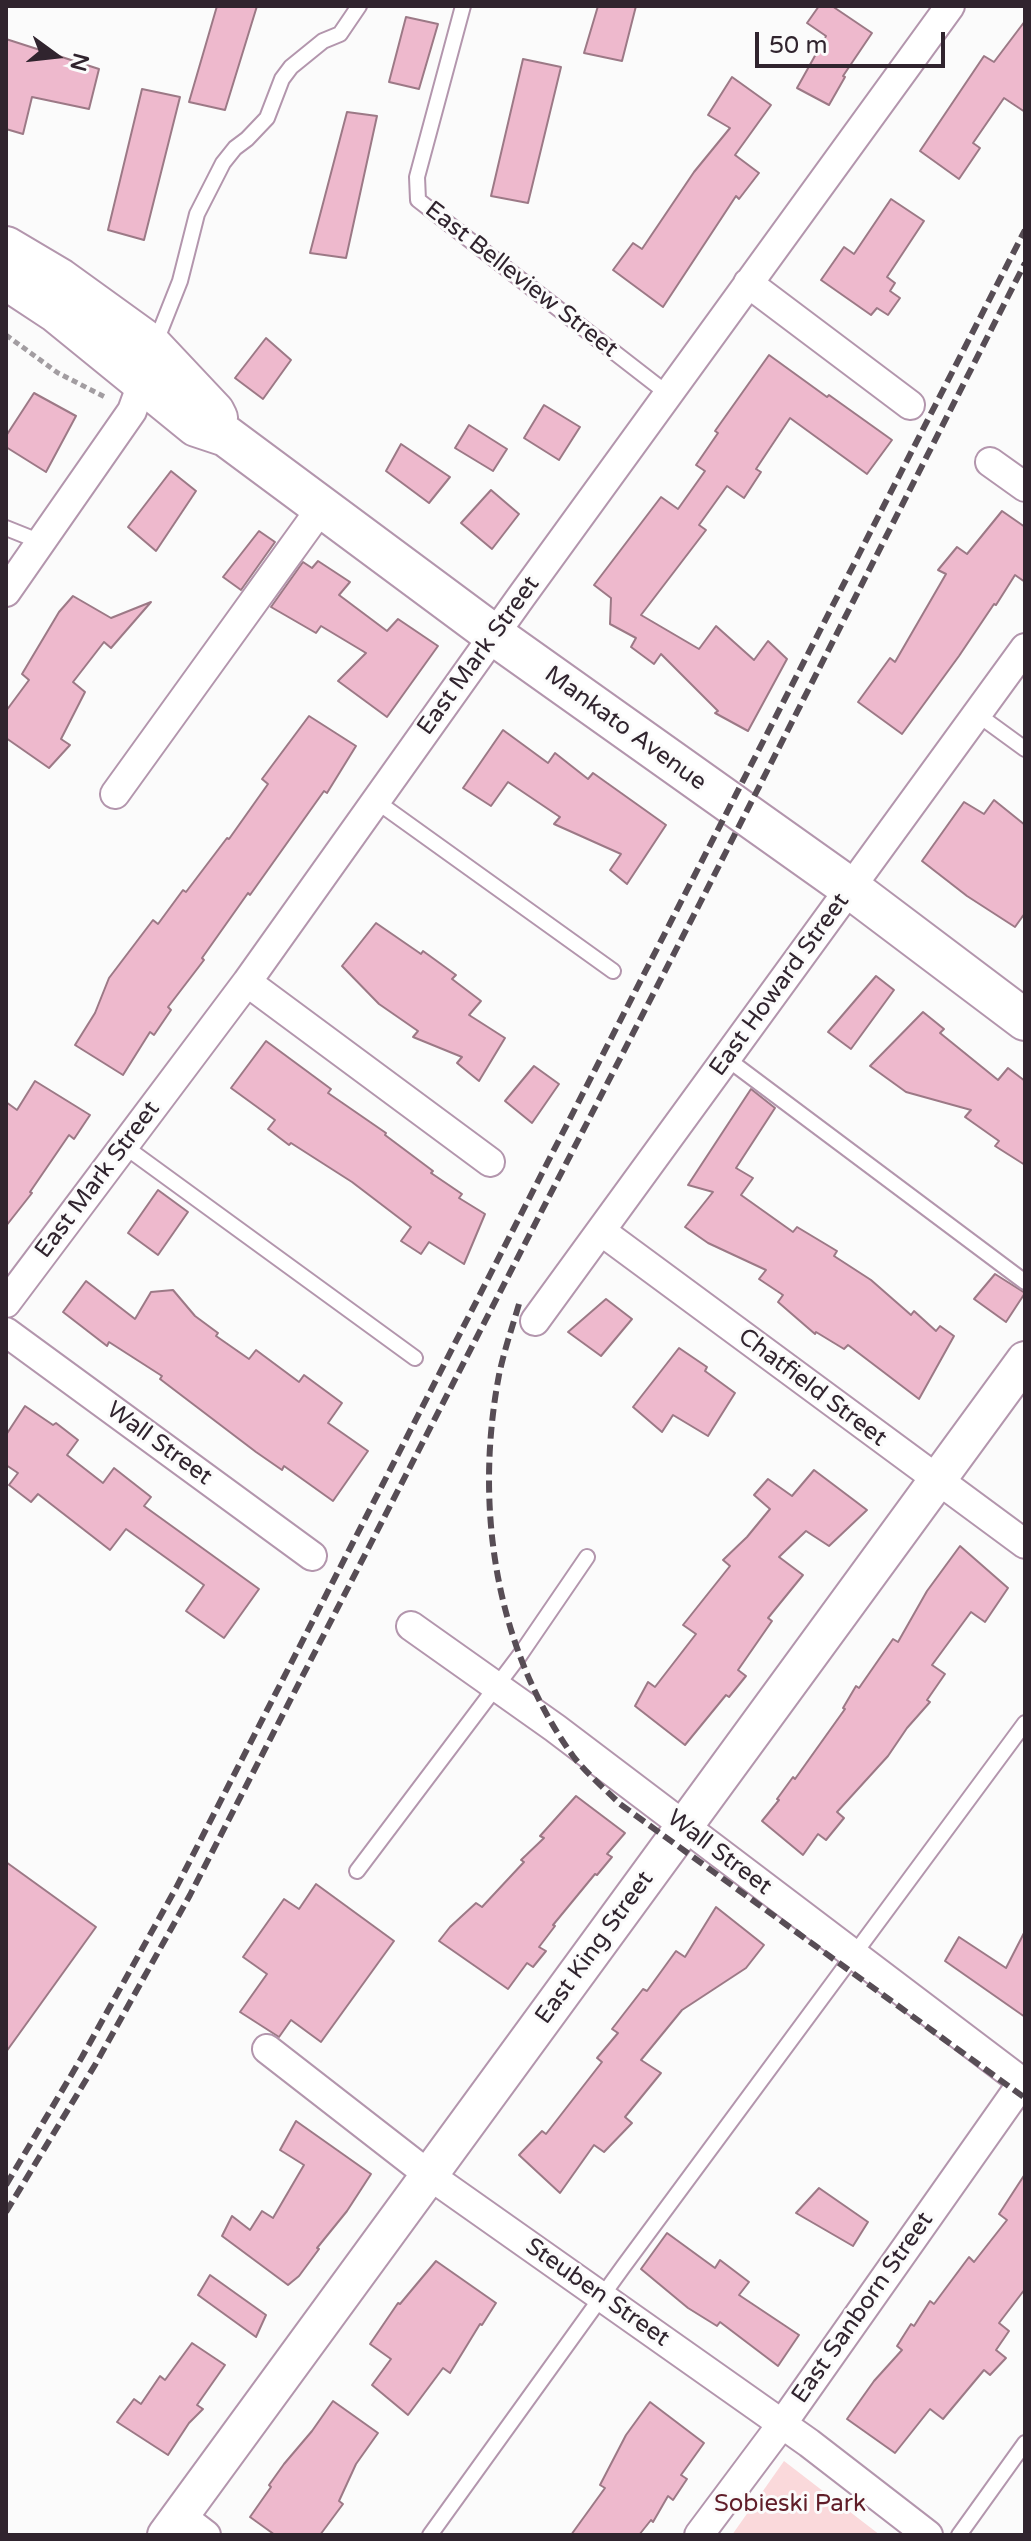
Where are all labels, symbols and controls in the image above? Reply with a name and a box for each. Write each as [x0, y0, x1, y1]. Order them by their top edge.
north arrow [16, 16, 96, 96]
scale bar [759, 16, 949, 66]
text: 50 m [769, 31, 827, 60]
text: N [64, 50, 94, 74]
street label: East Belleview Street [419, 196, 623, 364]
street label: East Mark Street [412, 571, 546, 741]
street label: Mankato Avenue [538, 661, 712, 797]
street label: East Howard Street [704, 888, 856, 1082]
street label: East Mark Street [30, 1096, 166, 1264]
street label: Chatfield Street [732, 1323, 892, 1453]
street label: Wall Street [101, 1396, 217, 1492]
street label: Wall Street [661, 1804, 777, 1902]
street label: East King Street [530, 1866, 660, 2030]
street label: East Sanborn Street [786, 2207, 940, 2409]
street label: Steuben Street [519, 2233, 675, 2353]
park label: Sobieski Park [714, 2491, 866, 2519]

